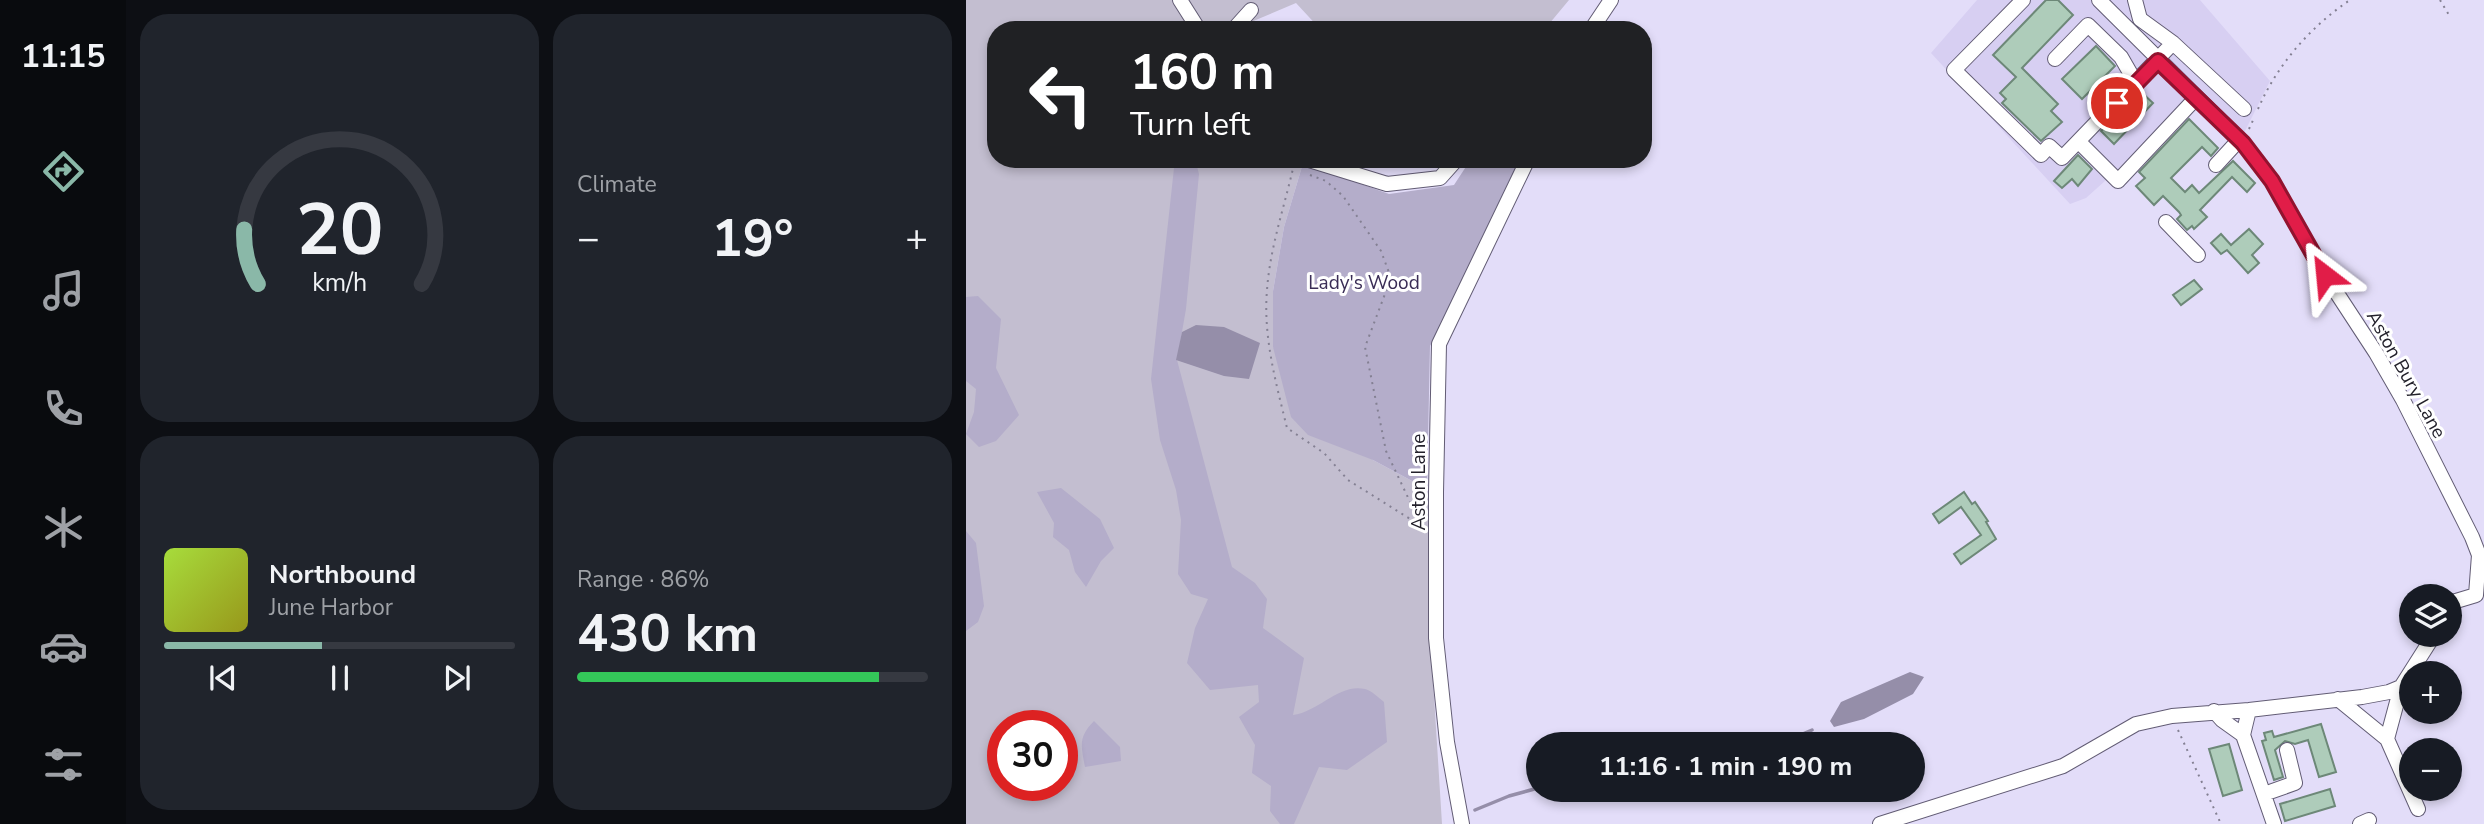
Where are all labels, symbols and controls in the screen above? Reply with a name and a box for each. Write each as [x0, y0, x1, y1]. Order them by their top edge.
text: 11:15 [21, 35, 105, 78]
text: 160 m [1130, 39, 1274, 106]
icon: left [1015, 49, 1106, 140]
pin [2087, 73, 2147, 133]
icon: arrive [2098, 84, 2136, 122]
text: Turn left [1130, 103, 1250, 146]
icon: directions [39, 147, 88, 196]
text: Climate [577, 169, 657, 200]
text: 20 [296, 180, 383, 280]
text: 19° [711, 203, 794, 274]
text: − [577, 213, 600, 264]
text: + [905, 213, 928, 264]
position arrow [2288, 238, 2362, 312]
icon: music [39, 266, 88, 315]
text: km/h [312, 266, 367, 300]
park label: Lady's Wood [1308, 270, 1420, 296]
street label: Aston Bury Lane [2360, 306, 2452, 443]
icon: phone [39, 384, 88, 433]
street label: Aston Lane [1406, 434, 1432, 530]
icon: climate [39, 503, 88, 552]
text: Northbound [269, 557, 416, 592]
text: Range · 86% [577, 564, 709, 595]
map controls [2399, 584, 2462, 801]
button: layers [2399, 584, 2462, 647]
text: June Harbor [269, 592, 393, 623]
text: 430 km [577, 598, 758, 669]
icon: car [39, 622, 88, 671]
icon: previous [204, 659, 242, 697]
icon: pause [321, 659, 359, 697]
icon: next [438, 659, 476, 697]
button: + [2399, 661, 2462, 724]
speed limit sign: 30 [987, 710, 1078, 801]
button: − [2399, 738, 2462, 801]
icon: filters [39, 740, 88, 789]
text: 11:16 · 1 min · 190 m [1599, 749, 1852, 784]

